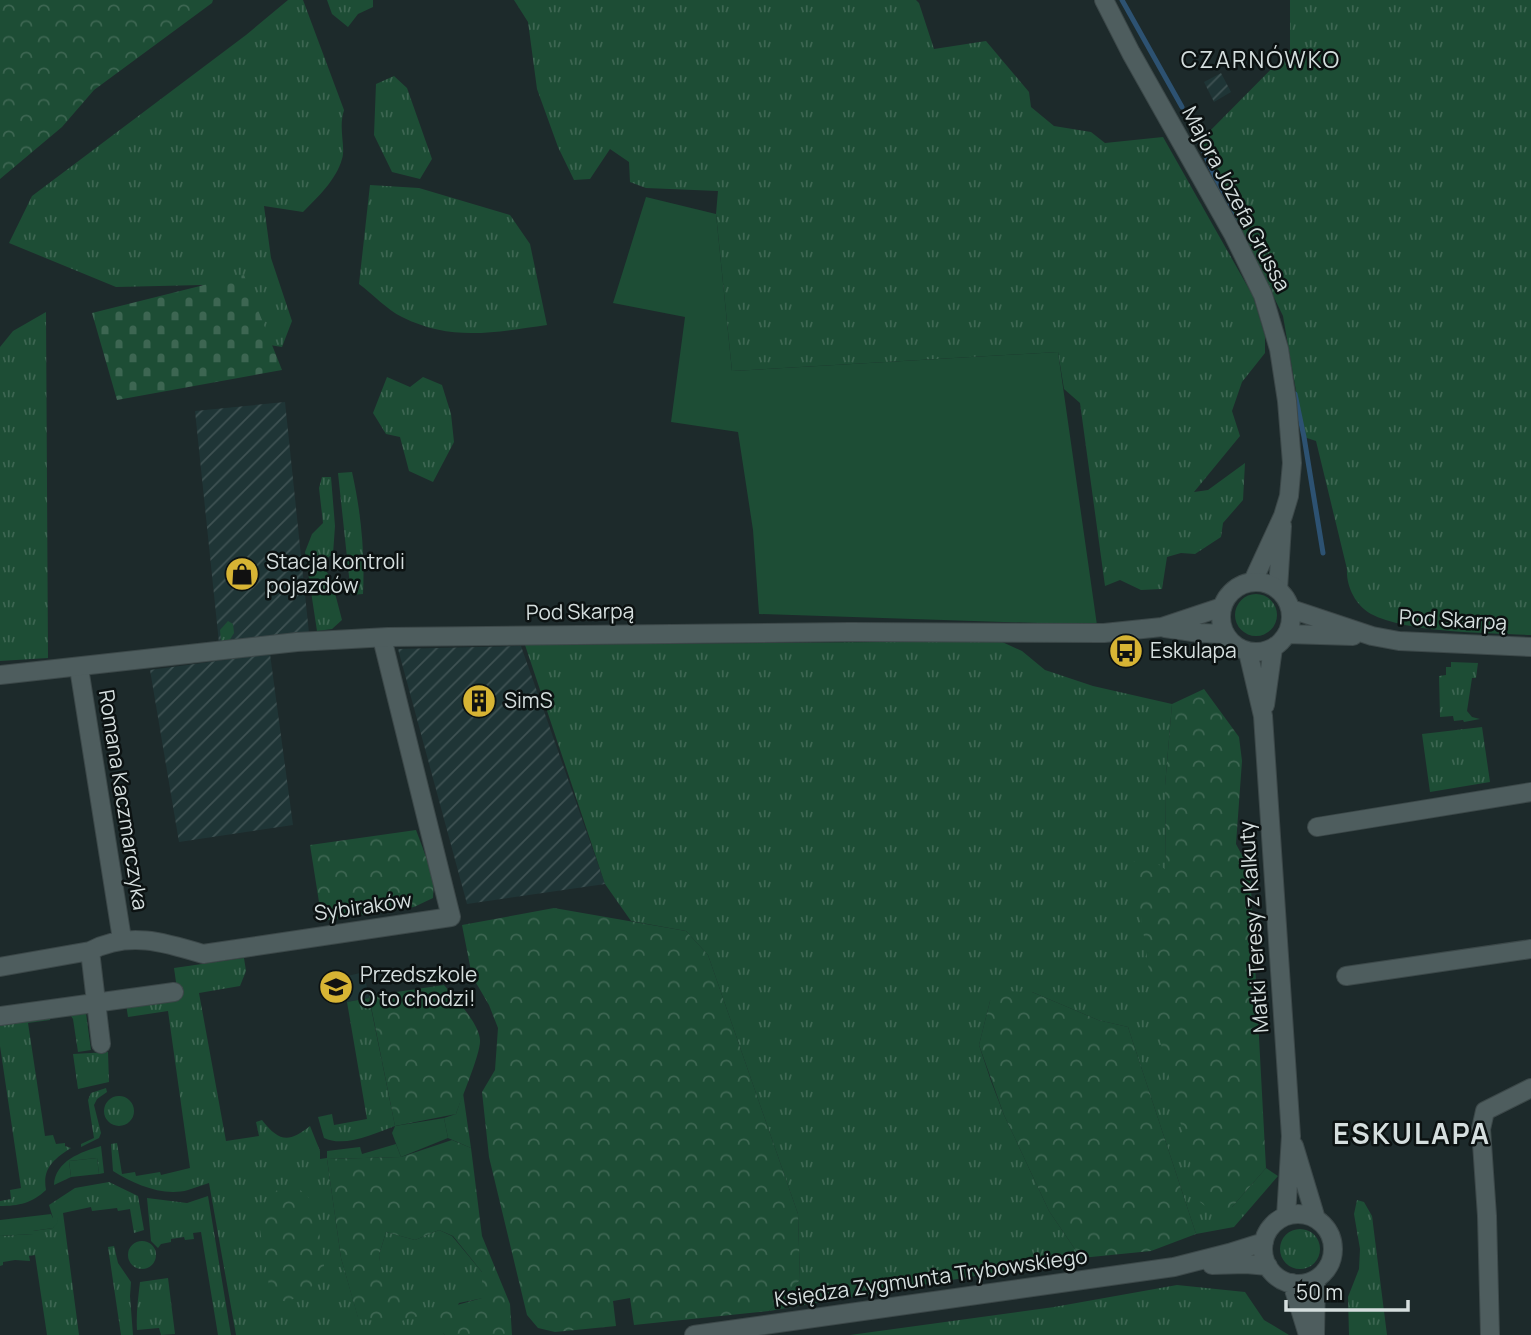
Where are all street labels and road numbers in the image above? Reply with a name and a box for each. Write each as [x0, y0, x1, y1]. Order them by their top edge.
street label: Majora Józefa Grussa [1176, 101, 1298, 296]
street label: Pod Skarpą [526, 596, 634, 626]
street label: Pod Skarpą [1398, 602, 1508, 636]
street label: Romana Kaczmarczyka [93, 688, 155, 912]
street label: Matki Teresy z Kalkuty [1232, 820, 1274, 1034]
street label: Sybiraków [312, 885, 413, 927]
street label: Księdza Zygmunta Trybowskiego [773, 1241, 1089, 1313]

